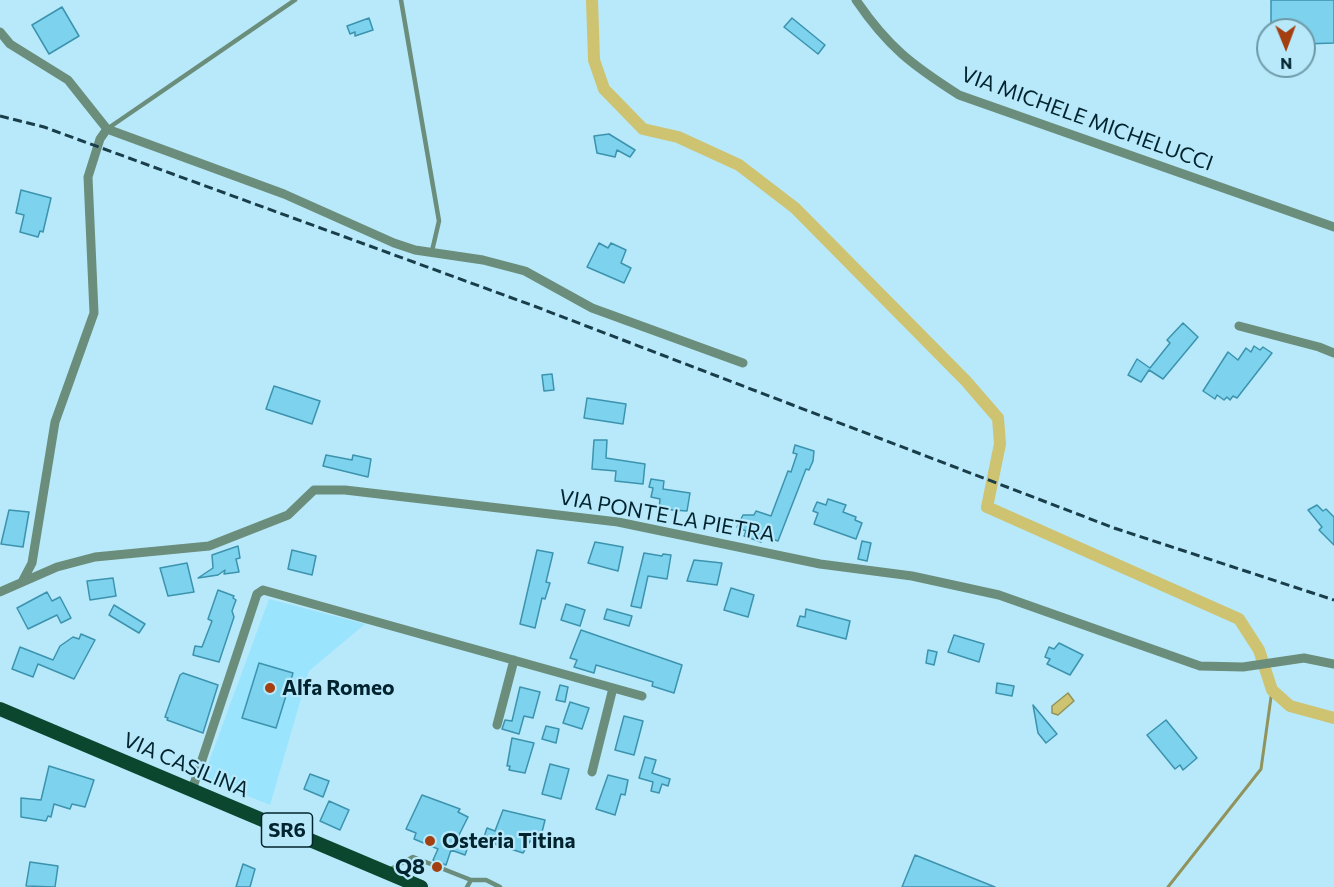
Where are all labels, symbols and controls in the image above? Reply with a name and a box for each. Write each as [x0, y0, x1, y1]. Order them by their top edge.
north arrow [1256, 18, 1316, 78]
text: N [1280, 55, 1292, 74]
street label: VIA MICHELE MICHELUCCI [958, 62, 1216, 176]
street label: VIA PONTE LA PIETRA [557, 485, 777, 547]
place label: Alfa Romeo [282, 675, 395, 701]
marker: Alfa Romeo [263, 681, 277, 695]
street label: VIA CASILINA [119, 727, 253, 803]
road number: SR6 [262, 813, 312, 847]
place label: Osteria Titina [442, 828, 576, 854]
marker: Osteria Titina [423, 834, 437, 848]
place label: Q8 [395, 854, 425, 880]
marker: Q8 [430, 860, 444, 874]

